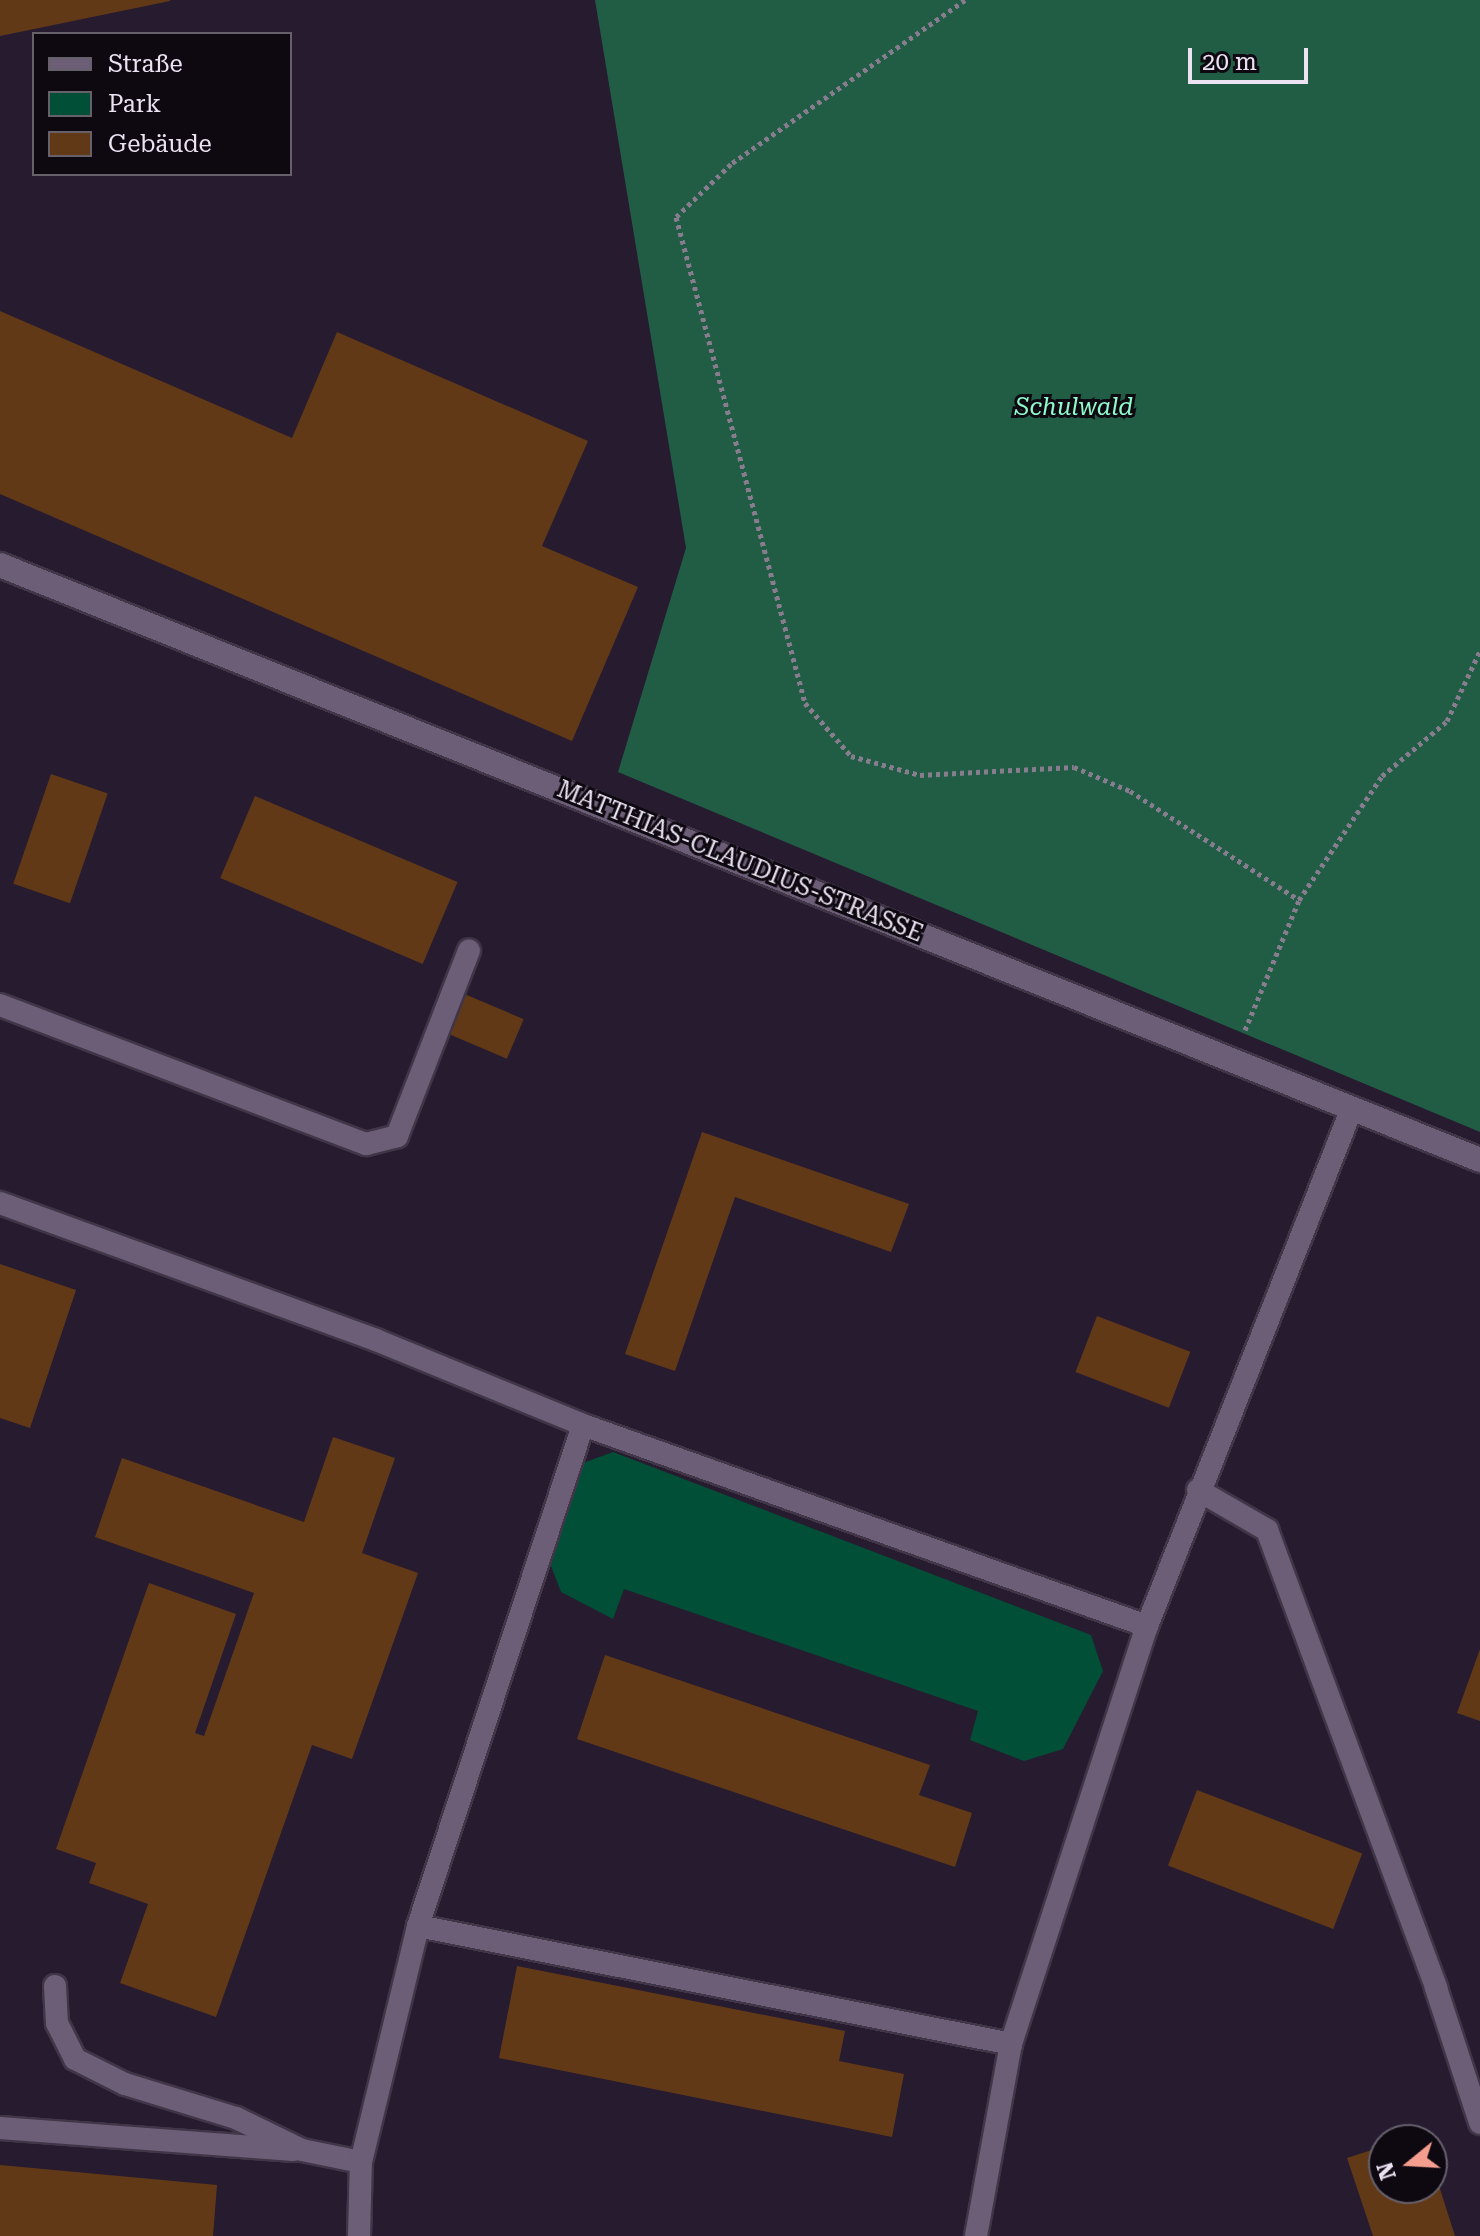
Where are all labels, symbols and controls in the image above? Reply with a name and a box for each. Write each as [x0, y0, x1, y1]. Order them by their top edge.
legend [32, 32, 292, 176]
scale bar [1192, 32, 1312, 82]
text: 20 m [1202, 48, 1257, 76]
text: Straße [108, 50, 183, 78]
text: Park [108, 90, 161, 118]
text: Gebäude [108, 130, 212, 158]
park label: Schulwald [1015, 394, 1133, 422]
street label: MATTHIAS-CLAUDIUS-STRASSE [553, 775, 927, 949]
north arrow [1368, 2124, 1448, 2204]
text: N [1372, 2159, 1401, 2183]

